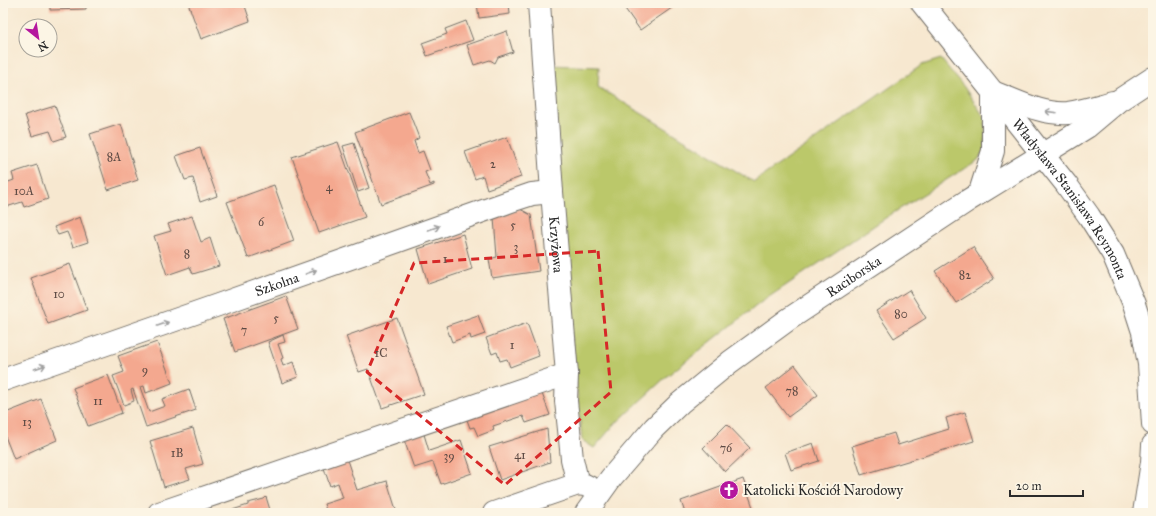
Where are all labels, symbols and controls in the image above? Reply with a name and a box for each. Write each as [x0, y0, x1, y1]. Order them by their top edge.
north arrow [18, 18, 58, 58]
text: N [35, 38, 50, 55]
one-way arrow [1045, 108, 1058, 116]
street label: Władysława Stanisława Reymonta [1008, 115, 1131, 282]
house number: 8A [107, 150, 121, 164]
house number: 2 [490, 157, 496, 171]
house number: 4 [326, 180, 333, 194]
house number: 10A [14, 184, 34, 198]
house number: 6 [258, 215, 265, 229]
street label: Krzyżowa [545, 215, 567, 274]
house number: 5 [510, 218, 516, 232]
one-way arrow [427, 224, 440, 231]
house number: 3 [514, 240, 519, 254]
house number: 8 [184, 247, 190, 261]
house number: 1 [443, 252, 448, 266]
street label: Raciborska [823, 252, 884, 301]
one-way arrow [305, 267, 317, 275]
house number: 82 [959, 268, 971, 282]
street label: Szkolna [253, 269, 301, 300]
house number: 10 [53, 287, 65, 301]
house number: 80 [894, 307, 908, 321]
house number: 5 [273, 311, 279, 325]
one-way arrow [156, 320, 168, 328]
house number: 7 [241, 323, 247, 337]
house number: 1 [510, 338, 515, 352]
house number: 1C [375, 346, 387, 360]
one-way arrow [33, 363, 46, 370]
house number: 9 [142, 363, 148, 377]
house number: 78 [786, 384, 798, 398]
house number: 11 [93, 394, 103, 408]
house number: 13 [22, 415, 32, 429]
house number: 76 [720, 441, 733, 455]
house number: 1B [171, 446, 183, 460]
house number: 41 [514, 448, 526, 462]
house number: 39 [443, 449, 455, 463]
scale bar [1010, 472, 1083, 498]
church icon: Katolicki Kościół Narodowy [718, 479, 740, 501]
text: 20 m [1016, 479, 1042, 493]
place label: Katolicki Kościół Narodowy [743, 482, 903, 499]

